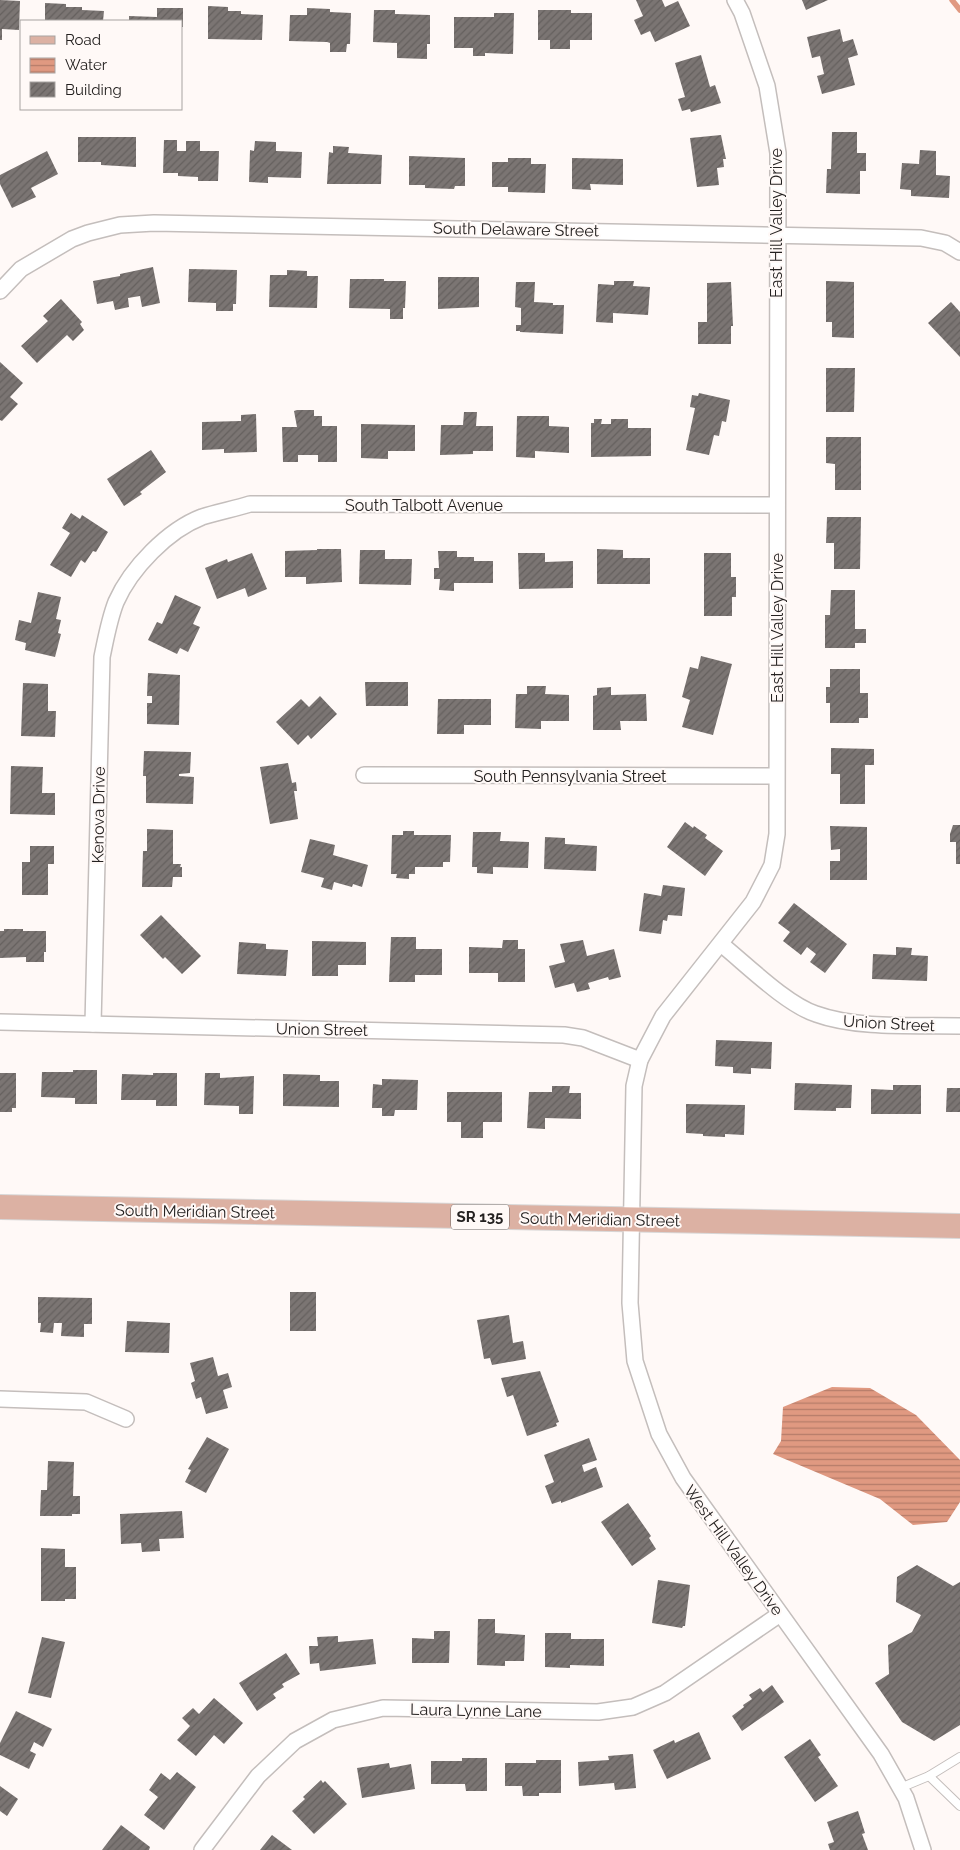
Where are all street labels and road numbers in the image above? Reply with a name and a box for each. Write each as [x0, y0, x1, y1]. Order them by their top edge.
street label: East Hill Valley Drive [767, 148, 786, 298]
street label: South Delaware Street [433, 219, 600, 240]
street label: South Talbott Avenue [345, 496, 503, 515]
street label: East Hill Valley Drive [768, 553, 787, 703]
street label: Kenova Drive [88, 766, 109, 864]
street label: South Pennsylvania Street [474, 767, 667, 786]
street label: Union Street [842, 1012, 936, 1035]
street label: Union Street [276, 1019, 369, 1040]
street label: South Meridian Street [115, 1201, 276, 1222]
road number: SR 135 [451, 1204, 509, 1230]
street label: South Meridian Street [520, 1209, 681, 1230]
street label: West Hill Valley Drive [680, 1481, 787, 1619]
street label: Laura Lynne Lane [410, 1700, 542, 1721]

